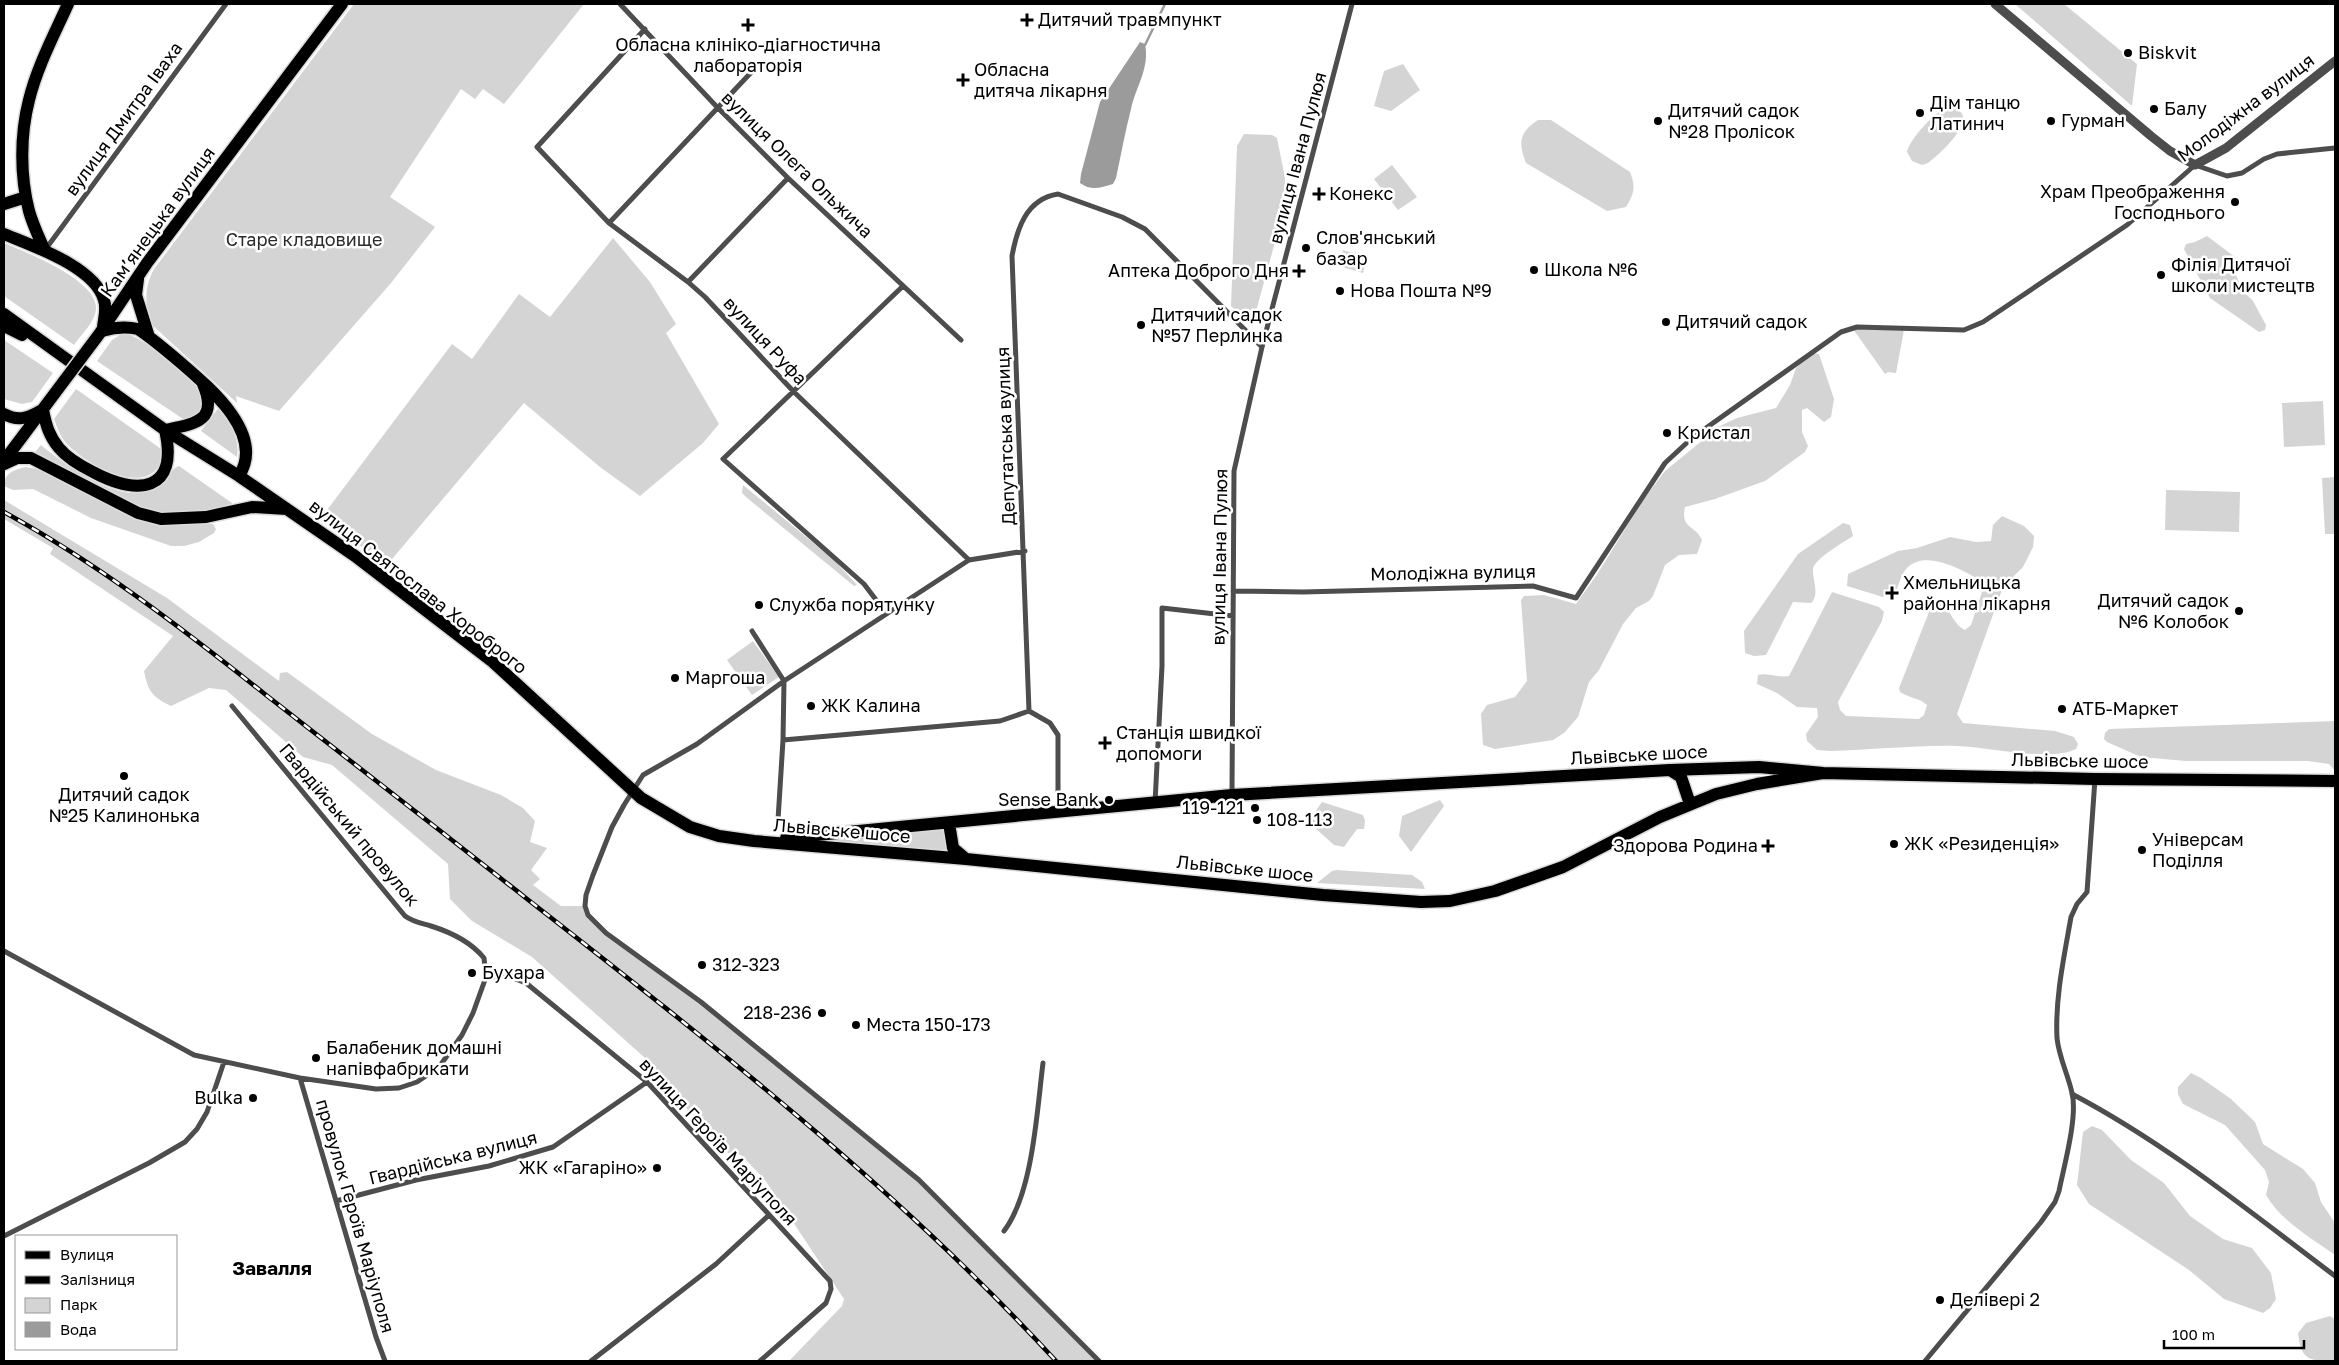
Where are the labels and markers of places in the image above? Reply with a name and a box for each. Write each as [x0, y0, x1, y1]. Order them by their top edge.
place label: Дитячий травмпункт [1038, 8, 1222, 30]
marker: Дитячий травмпункт [1020, 13, 1034, 27]
marker: Обласна клініко-діагностична лабораторія [741, 18, 755, 32]
place label: Обласна клініко-діагностична лабораторія [615, 33, 881, 76]
place label: Biskvit [2138, 41, 2197, 63]
marker: Biskvit [2122, 47, 2134, 59]
place label: Обласна дитяча лікарня [974, 58, 1107, 101]
marker: Обласна дитяча лікарня [956, 73, 970, 87]
place label: Дім танцю Латинич [1930, 91, 2020, 134]
place label: Балу [2164, 97, 2207, 119]
place label: Дитячий садок №28 Пролісок [1668, 99, 1800, 142]
marker: Балу [2148, 103, 2160, 115]
marker: Дім танцю Латинич [1914, 107, 1926, 119]
place label: Гурман [2061, 109, 2125, 131]
marker: Дитячий садок №28 Пролісок [1652, 115, 1664, 127]
marker: Гурман [2045, 115, 2057, 127]
place label: Храм Преображення Господнього [2040, 180, 2225, 223]
place label: Конекс [1329, 182, 1393, 204]
marker: Конекс [1313, 188, 1325, 200]
marker: Храм Преображення Господнього [2229, 196, 2241, 208]
place label: Слов'янський базар [1316, 226, 1436, 269]
marker: Слов'янський базар [1300, 242, 1312, 254]
place label: Філія Дитячої школи мистецтв [2171, 253, 2315, 296]
place label: Школа №6 [1544, 258, 1638, 280]
place label: Аптека Доброго Дня [1108, 259, 1289, 281]
marker: Школа №6 [1528, 264, 1540, 276]
marker: Аптека Доброго Дня [1293, 265, 1305, 277]
marker: Філія Дитячої школи мистецтв [2155, 269, 2167, 281]
place label: Нова Пошта №9 [1350, 279, 1492, 301]
marker: Нова Пошта №9 [1334, 285, 1346, 297]
place label: Дитячий садок №57 Перлинка [1151, 303, 1283, 346]
place label: Дитячий садок [1676, 310, 1808, 332]
marker: Дитячий садок [1660, 316, 1672, 328]
marker: Дитячий садок №57 Перлинка [1135, 319, 1147, 331]
place label: Кристал [1677, 421, 1751, 443]
marker: Кристал [1661, 427, 1673, 439]
place label: Хмельницька районна лікарня [1903, 571, 2051, 614]
marker: Хмельницька районна лікарня [1885, 586, 1899, 600]
place label: Дитячий садок №6 Колобок [2098, 589, 2229, 632]
place label: Служба порятунку [769, 593, 935, 615]
marker: Служба порятунку [753, 599, 765, 611]
marker: Дитячий садок №6 Колобок [2233, 605, 2245, 617]
place label: Маргоша [685, 666, 765, 688]
marker: Маргоша [669, 672, 681, 684]
place label: ЖК Калина [821, 694, 921, 716]
place label: АТБ-Маркет [2072, 697, 2179, 719]
marker: ЖК Калина [805, 700, 817, 712]
marker: АТБ-Маркет [2056, 703, 2068, 715]
place label: Станція швидкої допомоги [1116, 721, 1262, 764]
marker: Станція швидкої допомоги [1098, 736, 1112, 750]
marker: Дитячий садок №25 Калинонька [118, 770, 130, 782]
place label: Дитячий садок №25 Калинонька [48, 783, 200, 826]
place label: Sense Bank [998, 788, 1099, 810]
marker: Sense Bank [1103, 794, 1115, 806]
place label: 119-121 [1182, 796, 1245, 818]
marker: 119-121 [1249, 802, 1261, 814]
place label: 108-113 [1267, 808, 1333, 830]
marker: 108-113 [1251, 814, 1263, 826]
place label: Універсам Поділля [2152, 828, 2244, 871]
place label: ЖК «Резиденція» [1904, 832, 2059, 854]
place label: Здорова Родина [1613, 834, 1758, 856]
marker: ЖК «Резиденція» [1888, 838, 1900, 850]
marker: Здорова Родина [1762, 840, 1774, 852]
marker: Універсам Поділля [2136, 844, 2148, 856]
place label: 312-323 [712, 953, 780, 975]
marker: 312-323 [696, 959, 708, 971]
place label: Бухара [482, 961, 545, 983]
marker: Бухара [466, 967, 478, 979]
place label: 218-236 [743, 1001, 812, 1023]
marker: 218-236 [816, 1007, 828, 1019]
place label: Места 150-173 [866, 1013, 991, 1035]
marker: Места 150-173 [850, 1019, 862, 1031]
place label: Балабеник домашні напівфабрикати [326, 1036, 502, 1079]
marker: Балабеник домашні напівфабрикати [310, 1052, 322, 1064]
place label: Bulka [194, 1086, 243, 1108]
marker: Bulka [247, 1092, 259, 1104]
place label: ЖК «Гагаріно» [519, 1156, 647, 1178]
marker: ЖК «Гагаріно» [651, 1162, 663, 1174]
place label: Делівері 2 [1950, 1288, 2040, 1310]
marker: Делівері 2 [1934, 1294, 1946, 1306]

